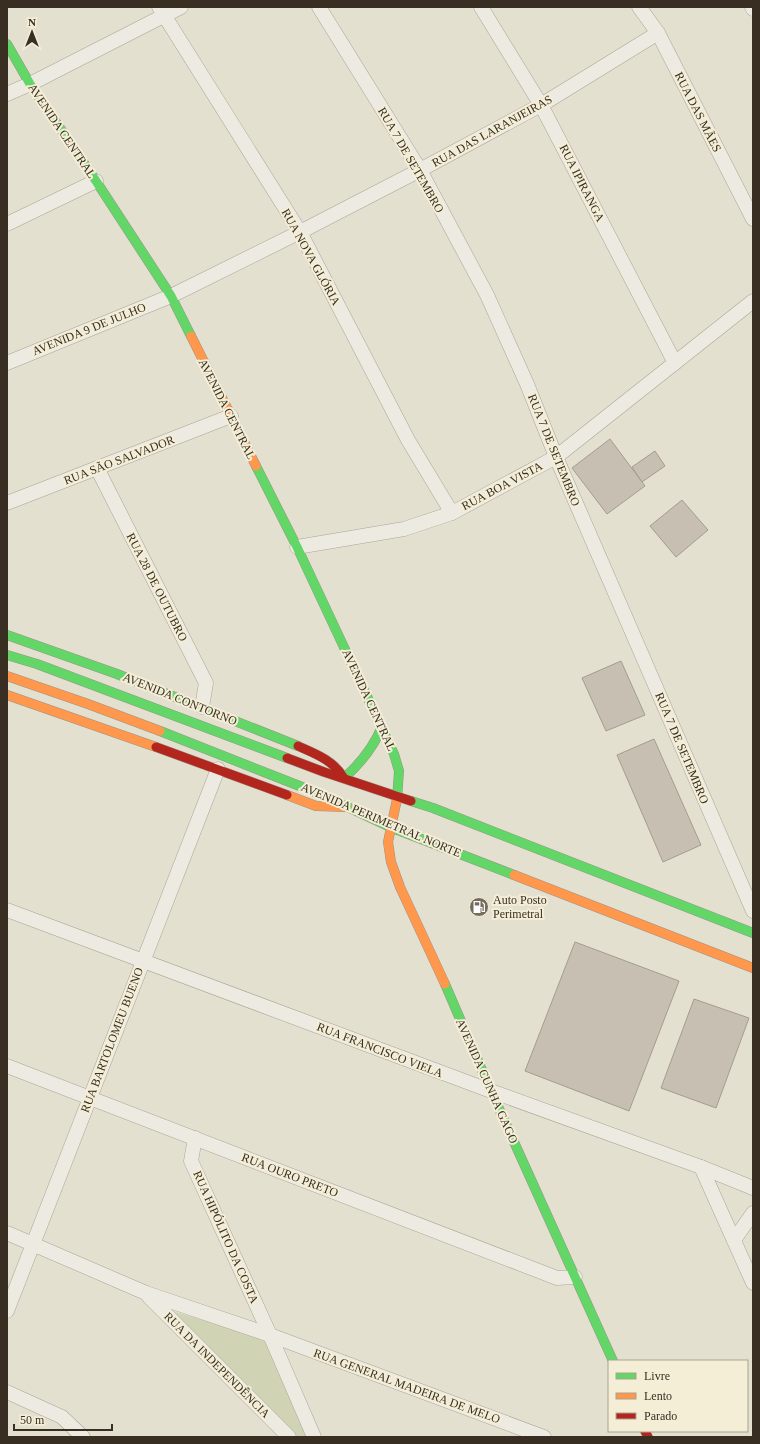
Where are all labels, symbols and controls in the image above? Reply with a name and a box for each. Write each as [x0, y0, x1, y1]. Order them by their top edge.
north arrow [12, 12, 52, 52]
text: N [28, 16, 36, 28]
street label: RUA DAS MÃES [672, 70, 724, 154]
street label: AVENIDA CENTRAL [25, 81, 99, 181]
street label: RUA DAS LARANJEIRAS [429, 92, 555, 170]
street label: RUA 7 DE SETEMBRO [375, 105, 447, 216]
street label: RUA IPIRANGA [556, 142, 608, 224]
street label: RUA NOVA GLÓRIA [279, 206, 344, 308]
street label: AVENIDA 9 DE JULHO [30, 300, 148, 358]
street label: AVENIDA CENTRAL [196, 356, 258, 462]
street label: RUA 7 DE SETEMBRO [525, 392, 583, 508]
street label: RUA SÃO SALVADOR [62, 432, 176, 488]
street label: RUA BOA VISTA [459, 459, 545, 513]
street label: RUA 28 DE OUTUBRO [124, 531, 191, 644]
street label: AVENIDA CENTRAL [339, 647, 399, 753]
street label: AVENIDA CONTORNO [121, 670, 239, 728]
street label: RUA 7 DE SETEMBRO [652, 690, 712, 806]
street label: AVENIDA PERIMETRAL NORTE [299, 780, 463, 860]
place label: Auto Posto Perimetral [493, 893, 547, 921]
fuel station icon: Auto Posto Perimetral [468, 896, 490, 918]
street label: RUA BARTOLOMEU BUENO [78, 965, 146, 1115]
street label: AVENIDA CUNHA GAGO [453, 1016, 521, 1146]
street label: RUA FRANCISCO VIELA [315, 1019, 445, 1081]
street label: RUA OURO PRETO [240, 1150, 341, 1200]
street label: RUA HIPÓLITO DA COSTA [190, 1168, 262, 1306]
street label: RUA DA INDEPENDÊNCIA [161, 1309, 273, 1421]
street label: RUA GENERAL MADEIRA DE MELO [312, 1346, 503, 1426]
legend [608, 1360, 748, 1432]
text: Livre [644, 1369, 670, 1383]
text: Lento [644, 1389, 672, 1403]
scale bar [14, 1406, 112, 1432]
text: Parado [644, 1409, 677, 1423]
text: 50 m [20, 1413, 45, 1427]

